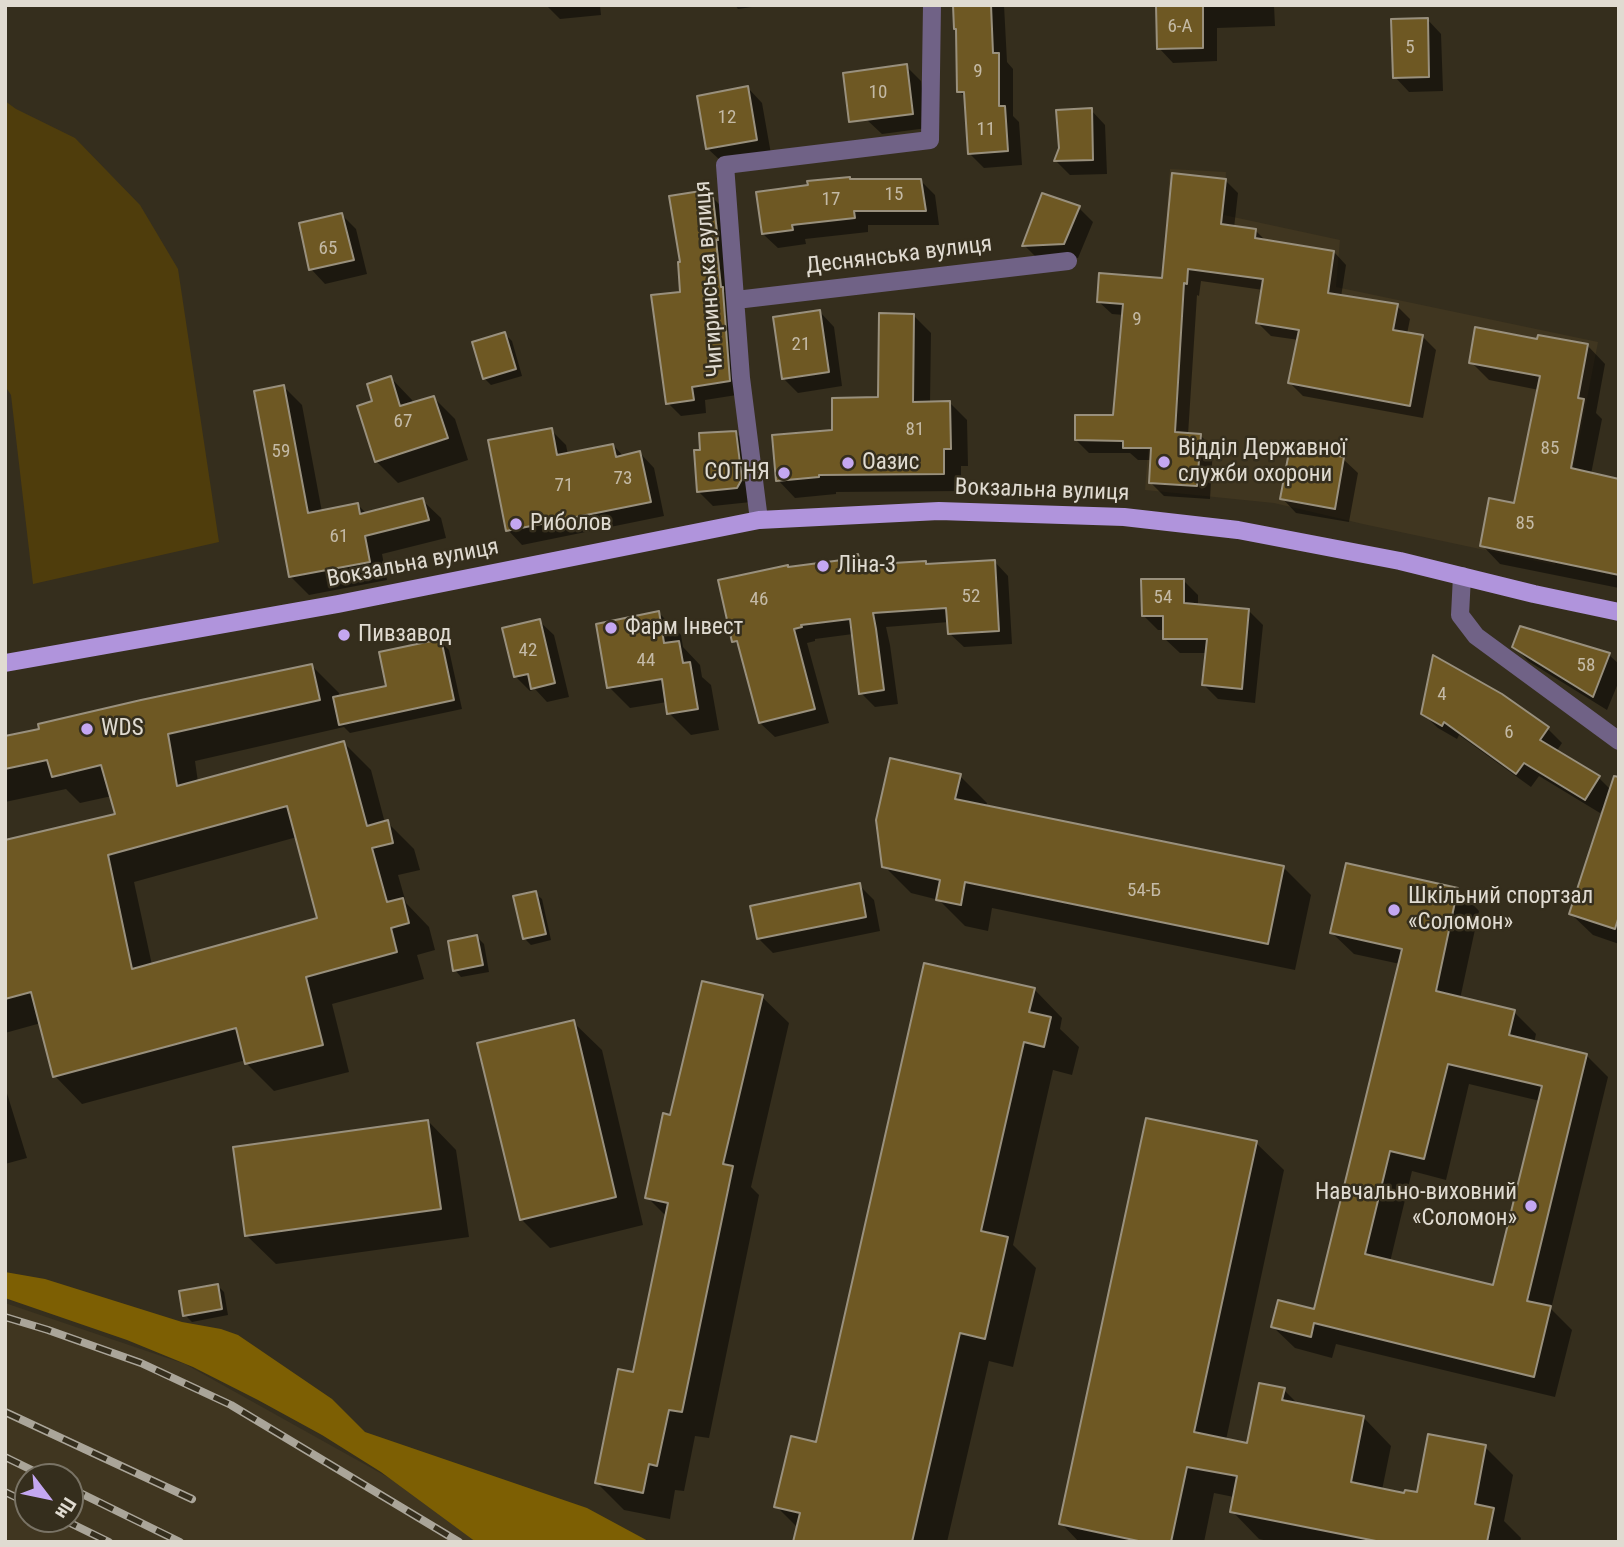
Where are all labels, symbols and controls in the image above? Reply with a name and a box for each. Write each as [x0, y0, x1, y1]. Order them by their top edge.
house number: 6-А [1167, 16, 1193, 38]
house number: 5 [1405, 37, 1415, 59]
house number: 9 [973, 61, 983, 83]
house number: 10 [869, 82, 887, 104]
house number: 12 [718, 107, 736, 129]
house number: 11 [977, 119, 995, 141]
street label: Чигиринська вулиця [689, 180, 731, 378]
house number: 15 [885, 184, 903, 206]
house number: 17 [822, 189, 840, 211]
street label: Деснянська вулиця [804, 231, 994, 281]
house number: 65 [319, 238, 337, 260]
house number: 9 [1132, 309, 1142, 331]
house number: 21 [792, 334, 810, 356]
house number: 67 [394, 411, 412, 433]
house number: 81 [906, 419, 924, 441]
place label: Відділ Державної служби охорони [1178, 435, 1347, 489]
house number: 85 [1541, 438, 1559, 460]
house number: 59 [272, 441, 290, 463]
place label: Оазис [862, 449, 919, 477]
marker: Відділ Державної служби охорони [1156, 454, 1172, 470]
marker: Оазис [840, 455, 856, 471]
place label: СОТНЯ [704, 459, 770, 487]
marker: СОТНЯ [776, 465, 792, 481]
house number: 73 [614, 468, 632, 490]
street label: Вокзальна вулиця [954, 474, 1130, 508]
house number: 71 [555, 475, 573, 497]
place label: Риболов [530, 510, 612, 538]
house number: 85 [1516, 513, 1534, 535]
marker: Риболов [508, 516, 524, 532]
house number: 61 [330, 526, 348, 548]
street label: Вокзальна вулиця [325, 534, 501, 594]
place label: Ліна-3 [837, 552, 896, 580]
marker: Ліна-3 [815, 558, 831, 574]
house number: 52 [962, 586, 980, 608]
house number: 54 [1154, 587, 1172, 609]
house number: 46 [750, 589, 768, 611]
place label: Фарм Інвест [625, 614, 743, 642]
marker: Фарм Інвест [603, 620, 619, 636]
place label: Пивзавод [358, 621, 452, 649]
marker: Пивзавод [336, 627, 352, 643]
house number: 42 [519, 640, 537, 662]
house number: 44 [637, 650, 655, 672]
house number: 58 [1577, 655, 1595, 677]
house number: 4 [1437, 684, 1447, 706]
place label: WDS [101, 715, 144, 743]
marker: WDS [79, 721, 95, 737]
house number: 6 [1504, 722, 1514, 744]
house number: 54-Б [1127, 880, 1161, 902]
place label: Шкільний спортзал «Соломон» [1408, 883, 1593, 937]
marker: Шкільний спортзал «Соломон» [1386, 902, 1402, 918]
place label: Навчально-виховний «Соломон» [1315, 1179, 1517, 1233]
marker: Навчально-виховний «Соломон» [1523, 1198, 1539, 1214]
north arrow [14, 1463, 84, 1533]
text: Пн [50, 1493, 81, 1523]

